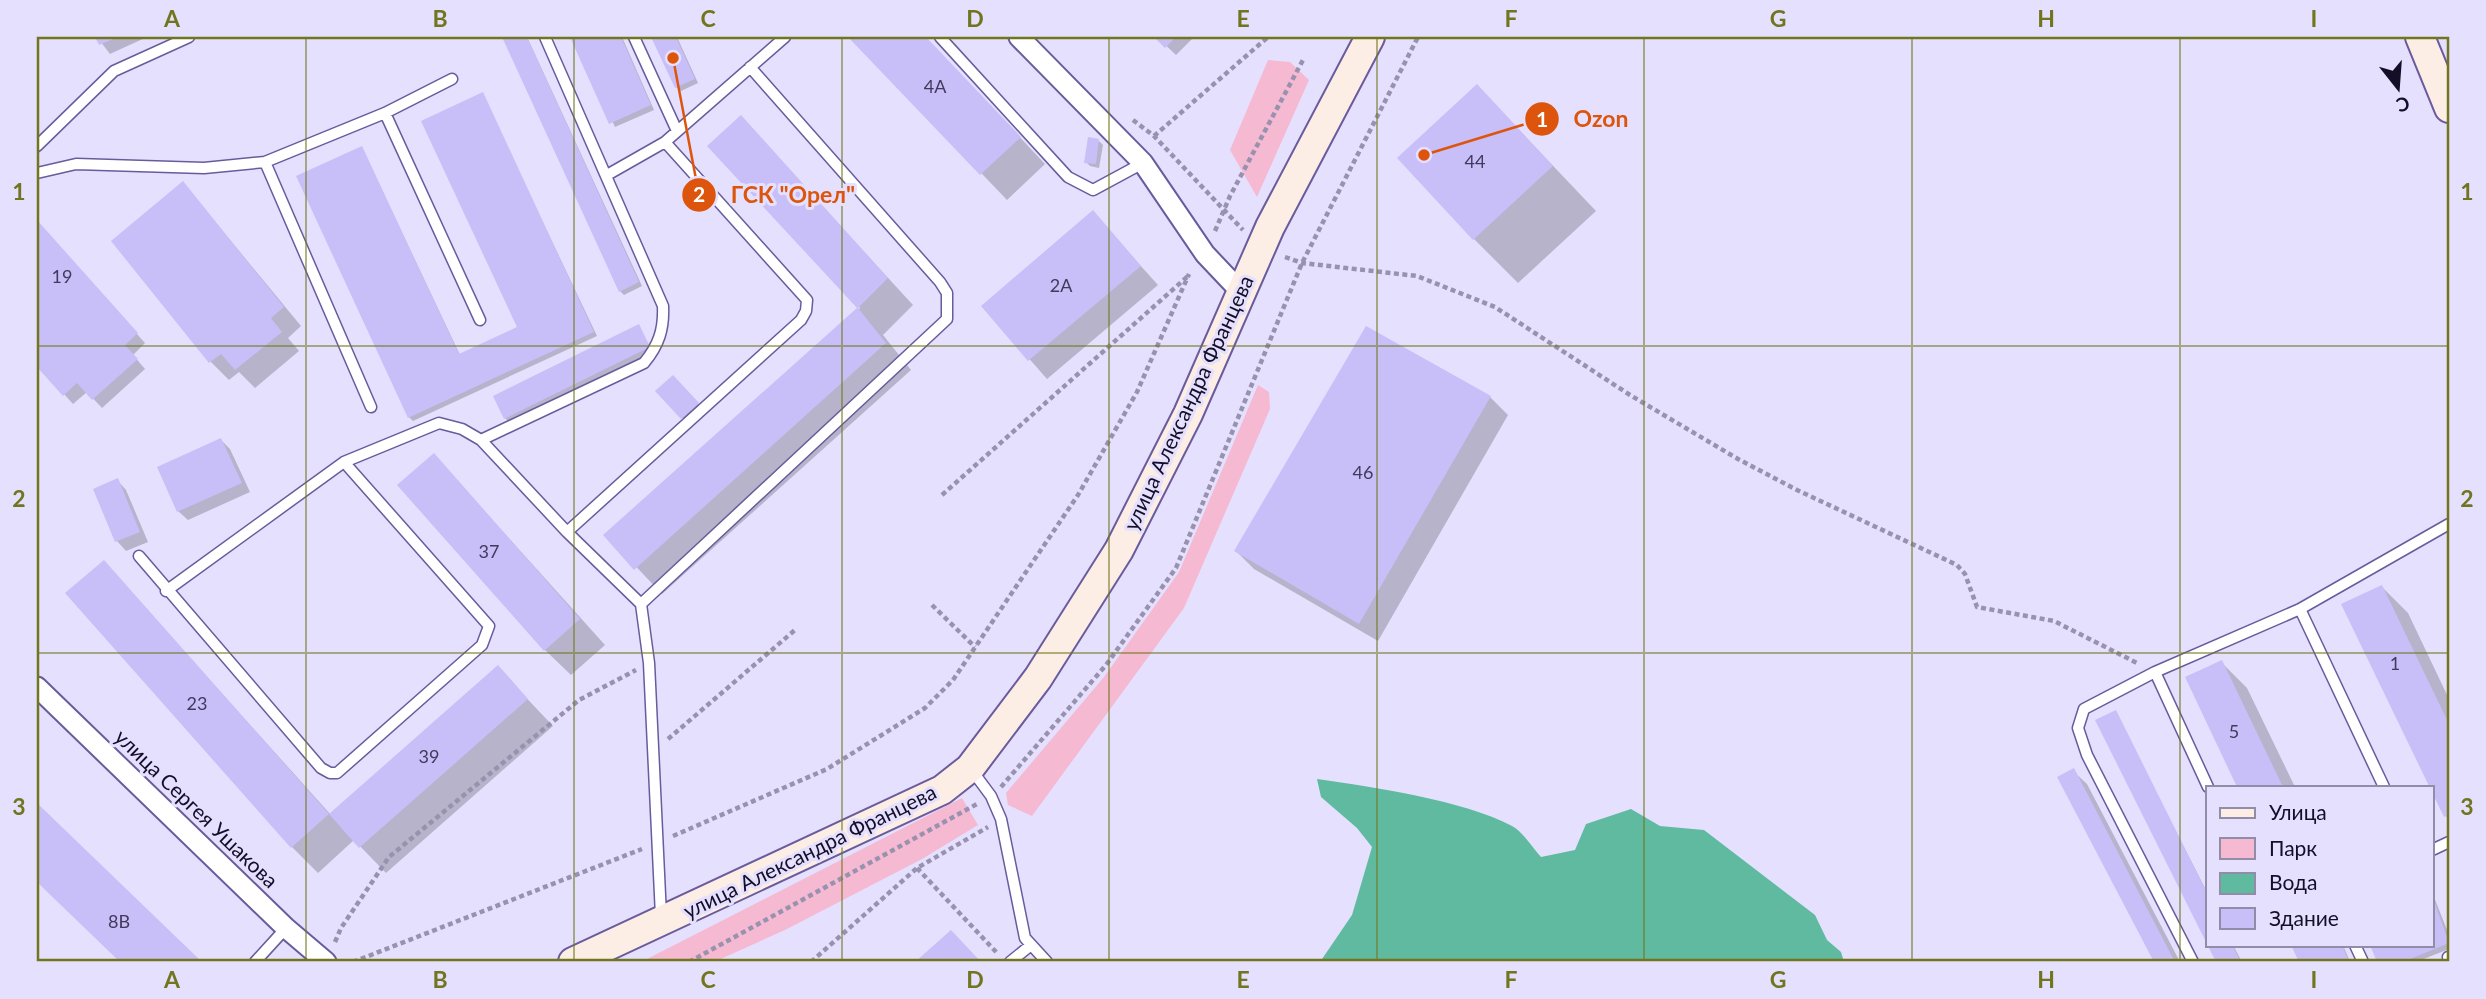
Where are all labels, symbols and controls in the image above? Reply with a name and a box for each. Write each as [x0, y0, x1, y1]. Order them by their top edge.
text: A [163, 4, 181, 32]
text: B [432, 4, 448, 32]
text: C [700, 4, 716, 32]
text: D [966, 4, 984, 32]
text: E [1236, 4, 1250, 32]
text: F [1504, 4, 1518, 32]
text: G [1770, 4, 1786, 32]
text: H [2037, 4, 2055, 32]
text: I [2311, 4, 2317, 32]
north arrow [2364, 52, 2434, 122]
house number: 4А [924, 75, 947, 97]
text: С [2393, 92, 2412, 118]
callout: Ozon [1524, 97, 1642, 141]
text: Ozon [1574, 104, 1628, 132]
text: 1 [1536, 106, 1548, 131]
house number: 44 [1465, 150, 1485, 172]
callout: ГСК "Орел" [681, 173, 869, 217]
text: 1 [12, 177, 26, 205]
text: 1 [2460, 177, 2474, 205]
text: ГСК "Орел" [731, 180, 855, 208]
text: 2 [693, 181, 705, 206]
house number: 19 [52, 265, 72, 287]
street label: улица Александра Францева [1117, 271, 1258, 534]
house number: 2А [1050, 274, 1073, 296]
house number: 46 [1353, 461, 1373, 483]
text: 2 [12, 484, 26, 512]
text: 2 [2460, 484, 2474, 512]
house number: 37 [479, 540, 499, 562]
house number: 1 [2390, 652, 2400, 674]
house number: 23 [187, 692, 207, 714]
house number: 5 [2229, 720, 2239, 742]
street label: улица Сергея Ушакова [110, 724, 284, 892]
house number: 39 [419, 745, 439, 767]
street label: улица Александра Францева [679, 778, 940, 923]
legend [2206, 786, 2434, 946]
text: 3 [12, 792, 26, 820]
text: 3 [2460, 792, 2474, 820]
text: Улица [2269, 799, 2327, 824]
text: Парк [2269, 835, 2317, 860]
text: Вода [2269, 869, 2317, 894]
text: Здание [2269, 905, 2339, 930]
house number: 8В [108, 910, 130, 932]
text: A [163, 965, 181, 993]
text: B [432, 965, 448, 993]
text: C [700, 965, 716, 993]
text: D [966, 965, 984, 993]
text: E [1236, 965, 1250, 993]
text: F [1504, 965, 1518, 993]
text: G [1770, 965, 1786, 993]
text: H [2037, 965, 2055, 993]
text: I [2311, 965, 2317, 993]

